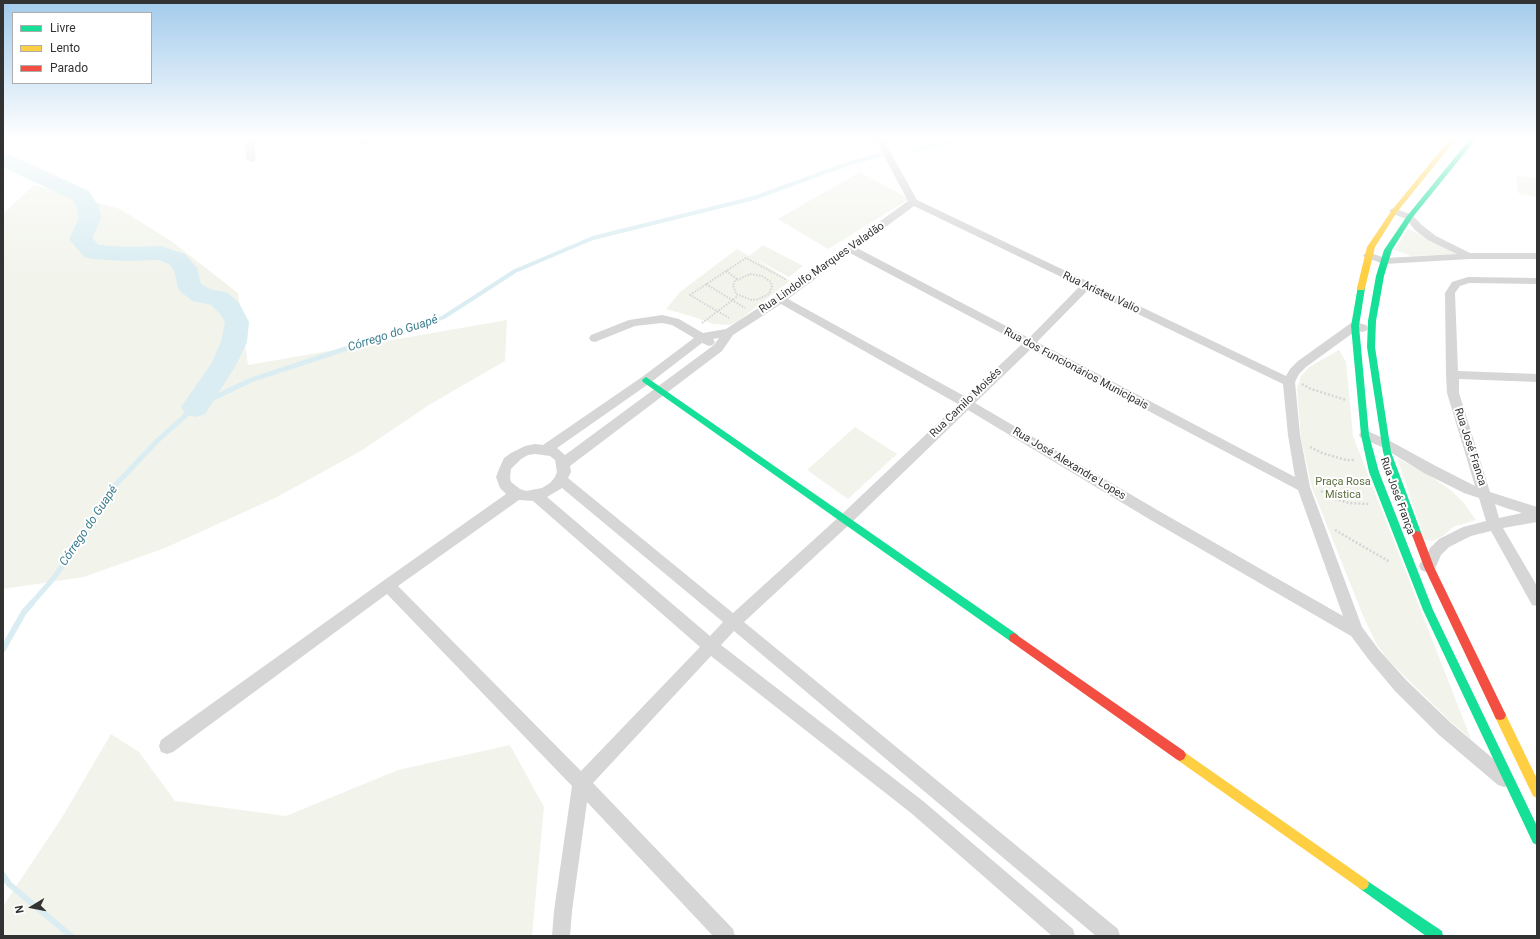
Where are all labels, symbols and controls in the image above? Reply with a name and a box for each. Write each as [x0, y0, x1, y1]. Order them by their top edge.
legend [12, 12, 152, 84]
text: Livre [50, 21, 76, 35]
text: Lento [50, 41, 80, 55]
text: Parado [50, 61, 88, 75]
street label: Rua Lindolfo Marques Valadão [757, 220, 887, 316]
street label: Rua Aristeu Valio [1060, 269, 1142, 317]
water label: Córrego do Guapé [346, 313, 440, 355]
street label: Rua dos Funcionários Municipais [1001, 325, 1151, 413]
street label: Rua Camilo Moisés [927, 365, 1005, 441]
street label: Rua José Franca [1451, 406, 1489, 488]
street label: Rua José Alexandre Lopes [1010, 425, 1128, 503]
street label: Rua José França [1377, 456, 1417, 536]
park label: Praça Rosa Mística [1315, 475, 1371, 501]
water label: Córrego do Guapé [57, 483, 121, 569]
north arrow [12, 887, 52, 927]
text: N [13, 904, 27, 914]

